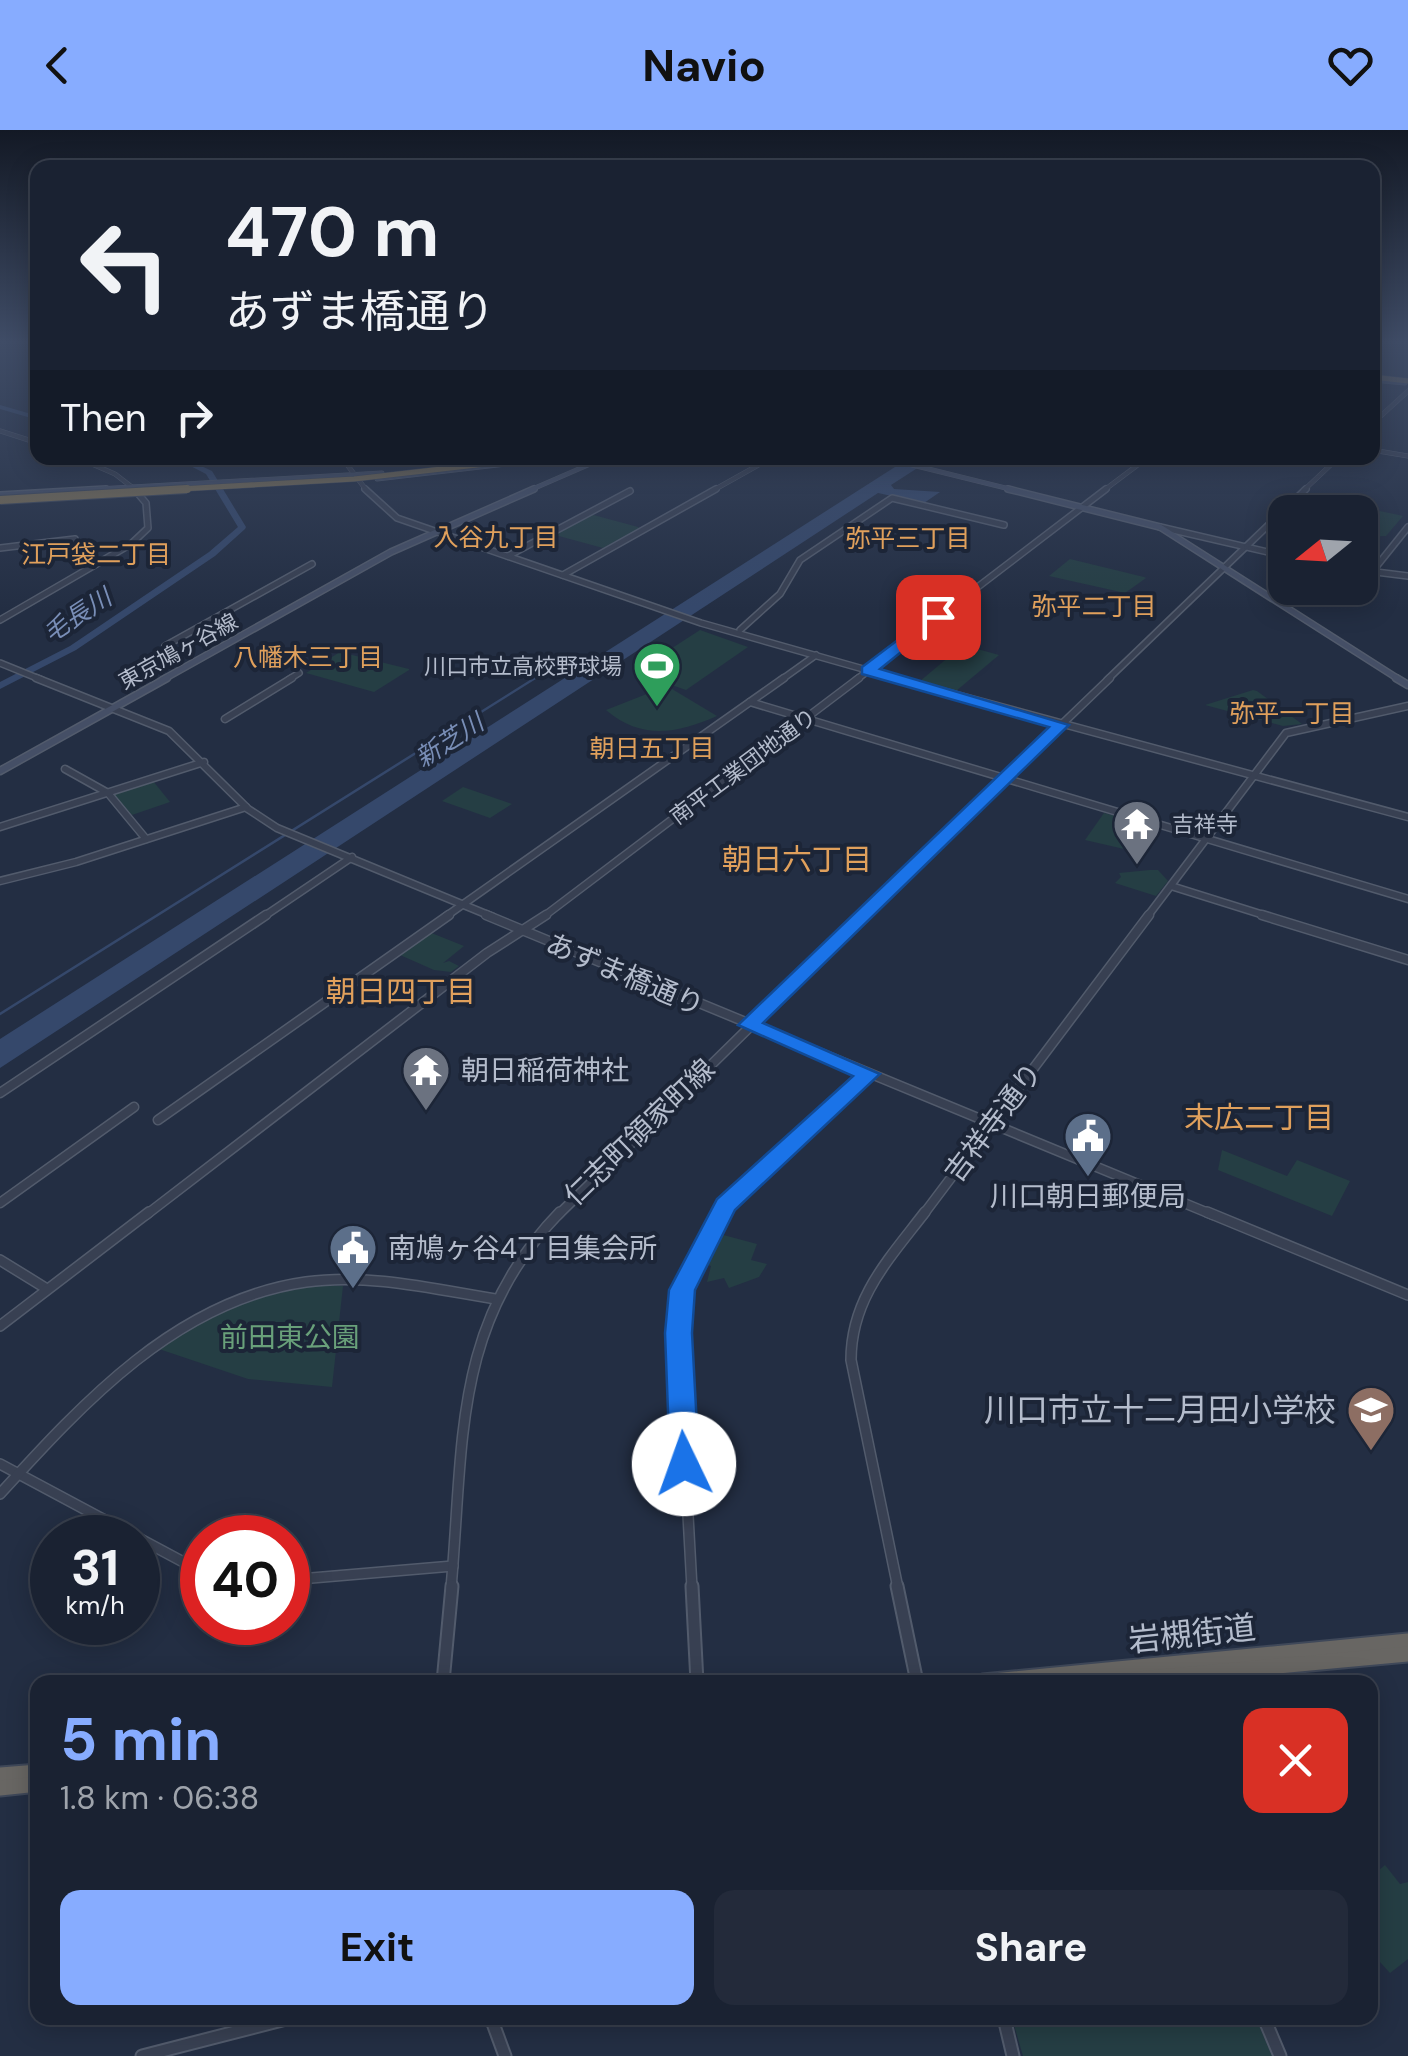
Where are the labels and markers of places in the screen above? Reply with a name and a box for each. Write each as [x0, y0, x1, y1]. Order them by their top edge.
pin [896, 575, 981, 660]
sports icon: 川口市立高校野球場 [631, 640, 683, 708]
place label: 川口市立高校野球場 [424, 652, 622, 681]
temple icon: 吉祥寺 [1111, 798, 1163, 866]
place label: 吉祥寺 [1172, 810, 1238, 839]
temple icon: 朝日稲荷神社 [400, 1044, 452, 1112]
place label: 朝日稲荷神社 [461, 1052, 629, 1089]
public building icon: 川口朝日郵便局 [1062, 1110, 1114, 1178]
place label: 川口朝日郵便局 [990, 1178, 1186, 1215]
public building icon: 南鳩ヶ谷4丁目集会所 [327, 1222, 379, 1290]
place label: 南鳩ヶ谷4丁目集会所 [388, 1230, 657, 1267]
school or university icon: 川口市立十二月田小学校 [1345, 1384, 1397, 1452]
place label: 川口市立十二月田小学校 [984, 1389, 1336, 1431]

